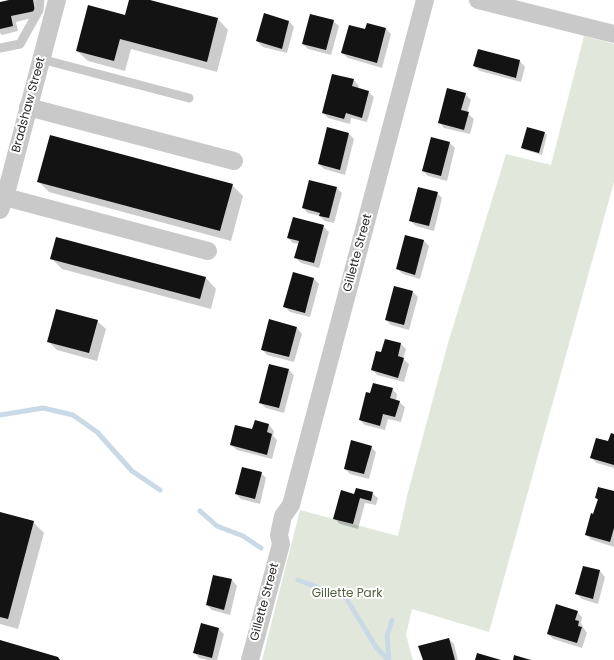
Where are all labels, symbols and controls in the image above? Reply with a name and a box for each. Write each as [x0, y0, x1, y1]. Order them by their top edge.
street label: Bradshaw Street [9, 56, 49, 154]
street label: Gillette Street [341, 212, 375, 294]
street label: Gillette Street [248, 561, 282, 643]
park label: Gillette Park [312, 587, 382, 601]

